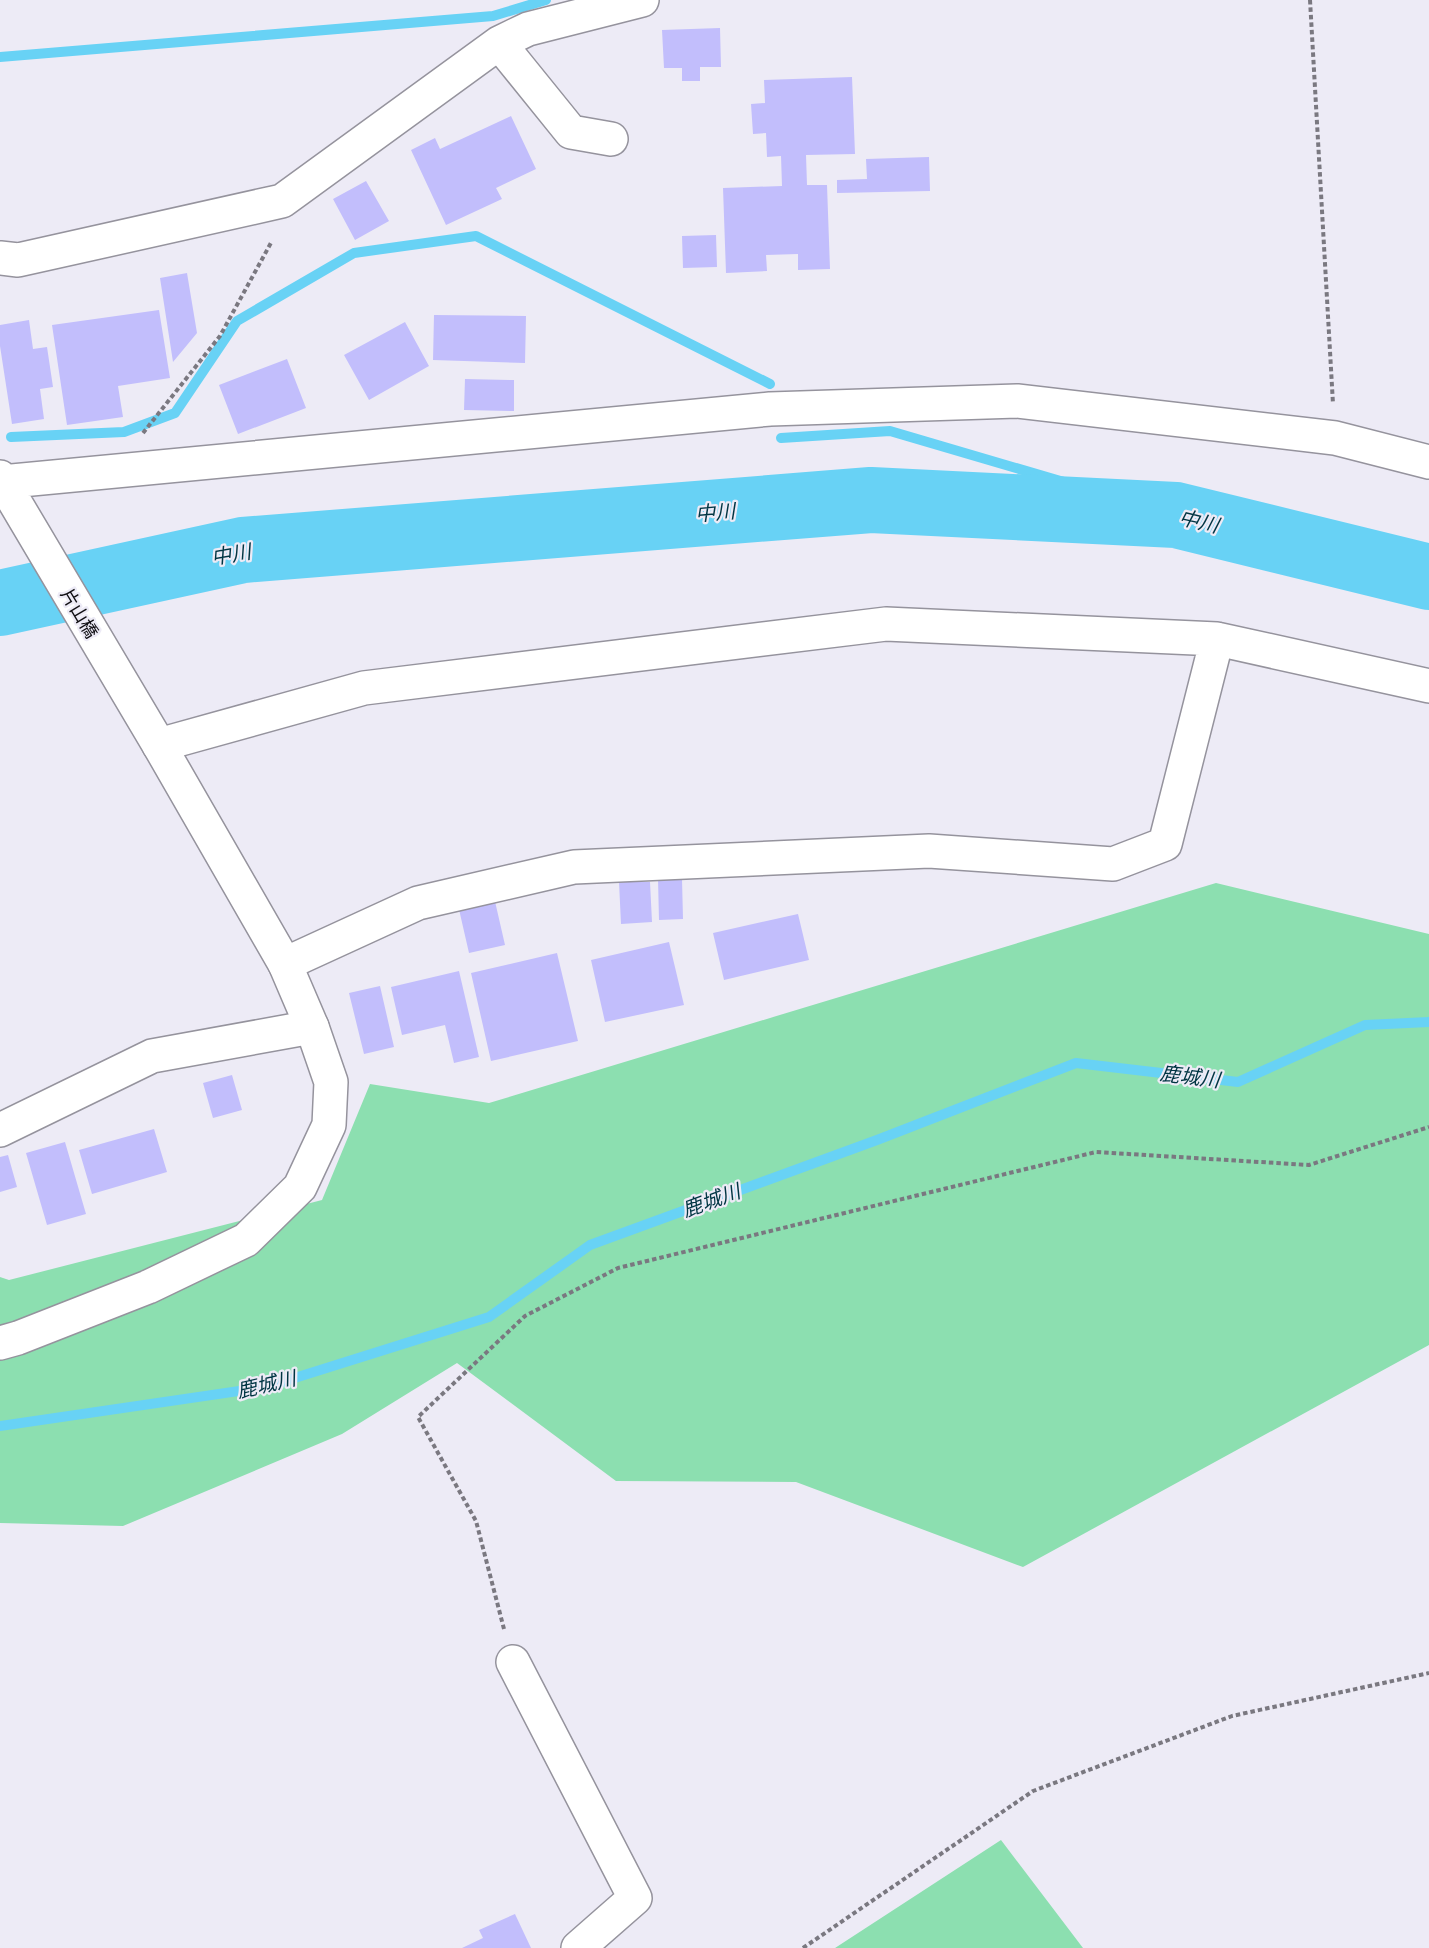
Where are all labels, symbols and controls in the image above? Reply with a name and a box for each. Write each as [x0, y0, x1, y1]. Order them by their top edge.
water label: 中川 [694, 497, 738, 527]
water label: 中川 [1176, 503, 1223, 539]
water label: 中川 [209, 537, 255, 571]
street label: 片山橋 [56, 584, 104, 642]
water label: 鹿城川 [1159, 1059, 1223, 1093]
water label: 鹿城川 [678, 1176, 746, 1223]
water label: 鹿城川 [234, 1364, 300, 1404]

